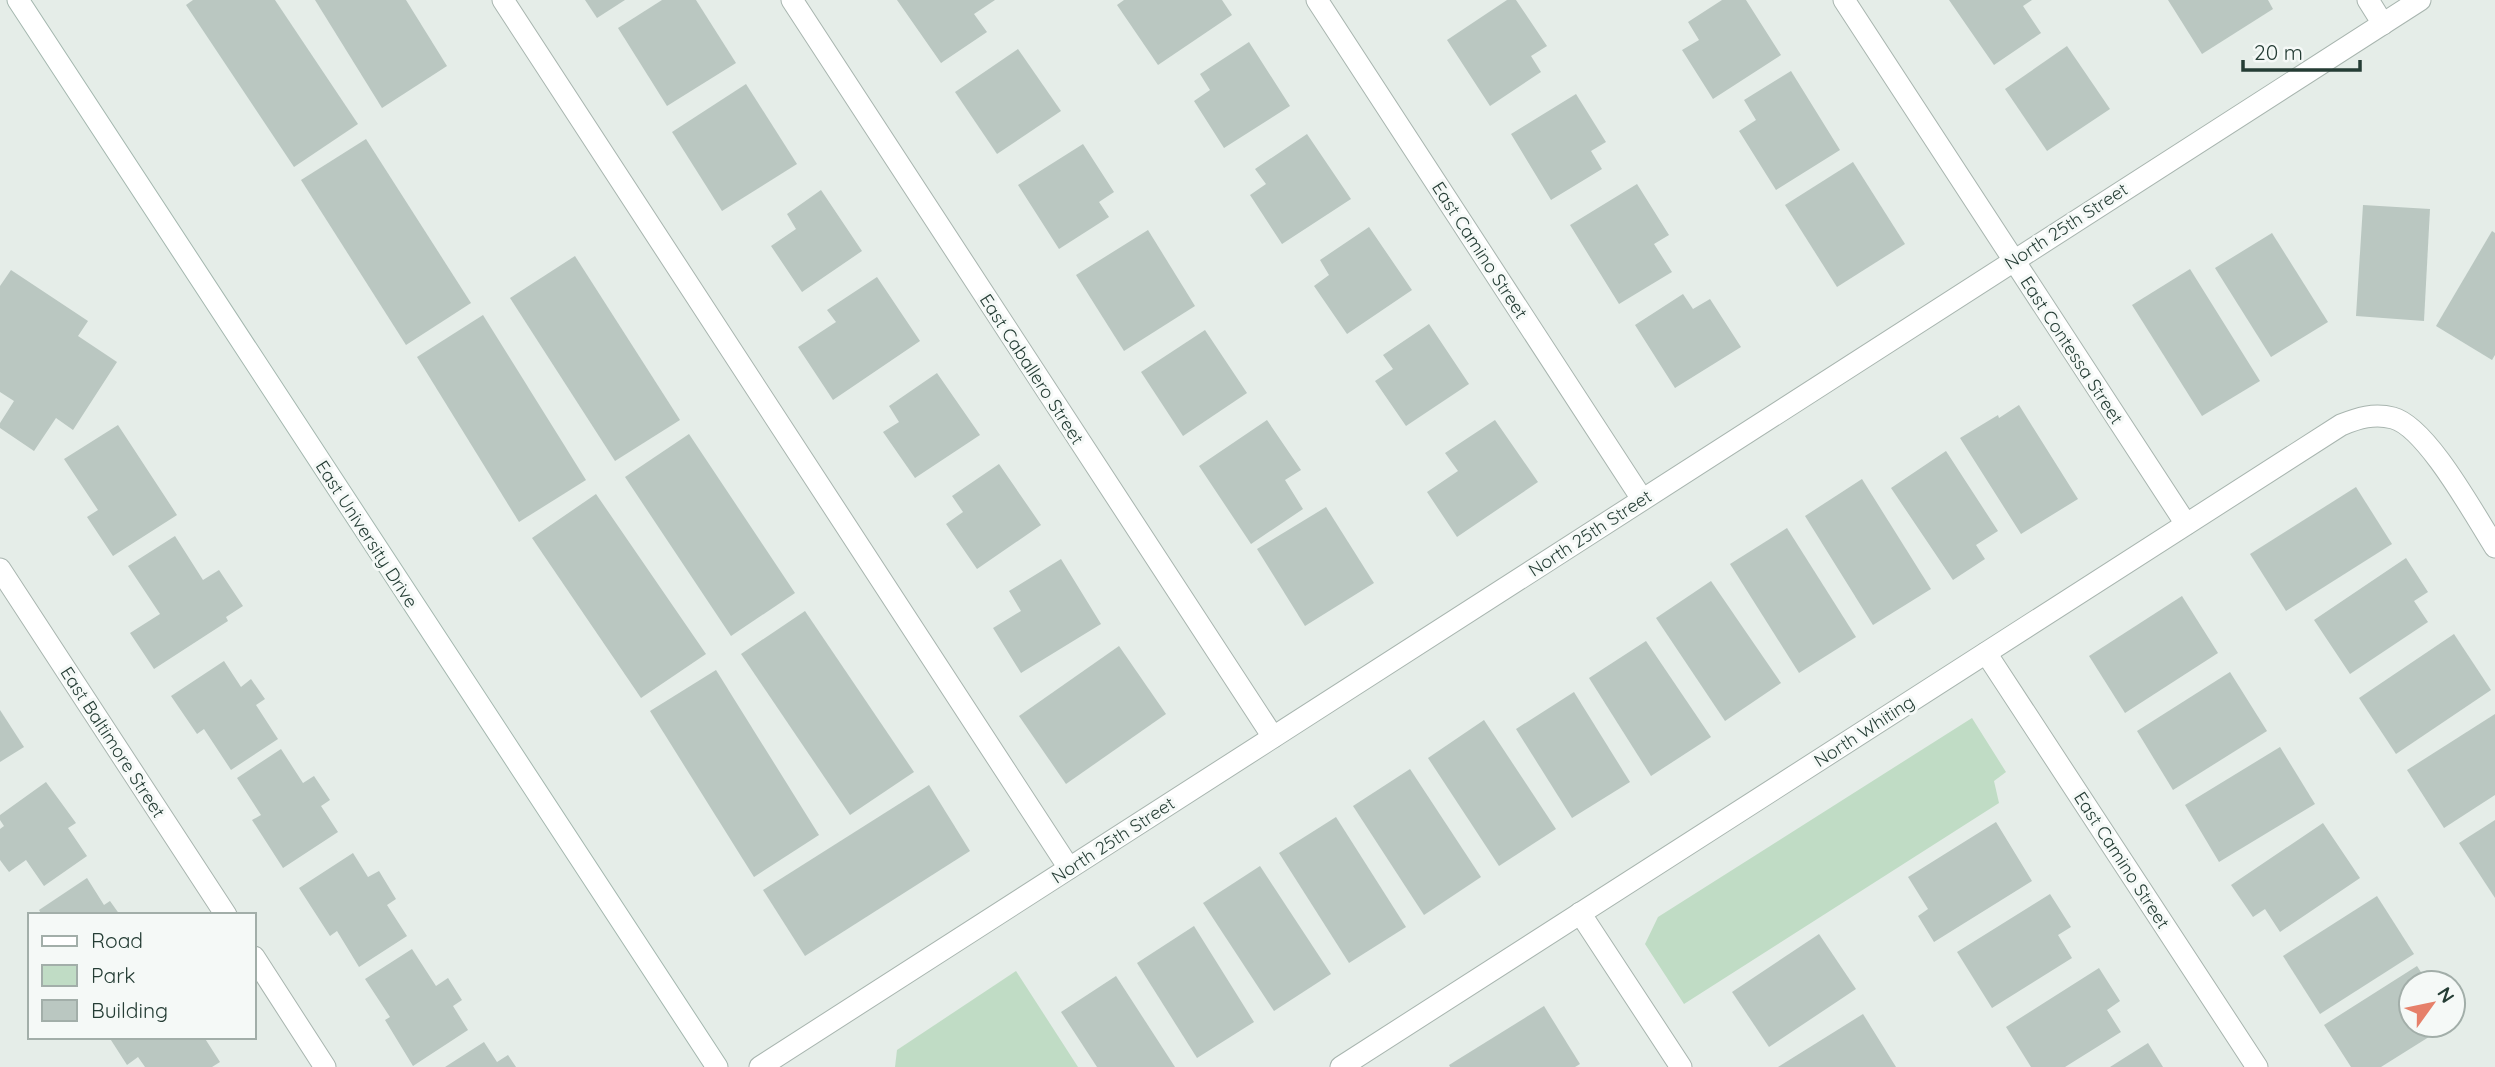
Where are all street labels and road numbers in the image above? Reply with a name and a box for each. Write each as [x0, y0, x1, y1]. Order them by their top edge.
street label: East Camino Street [1427, 177, 1533, 323]
street label: North 25th Street [2000, 178, 2132, 274]
street label: East Contessa Street [2016, 272, 2128, 428]
street label: East Caballero Street [975, 289, 1089, 449]
street label: East University Drive [311, 456, 423, 612]
street label: North 25th Street [1524, 485, 1656, 581]
street label: East Baltimore Street [56, 662, 170, 822]
street label: North Whiting [1809, 690, 1919, 772]
street label: East Camino Street [2069, 787, 2175, 933]
street label: North 25th Street [1047, 792, 1179, 888]

